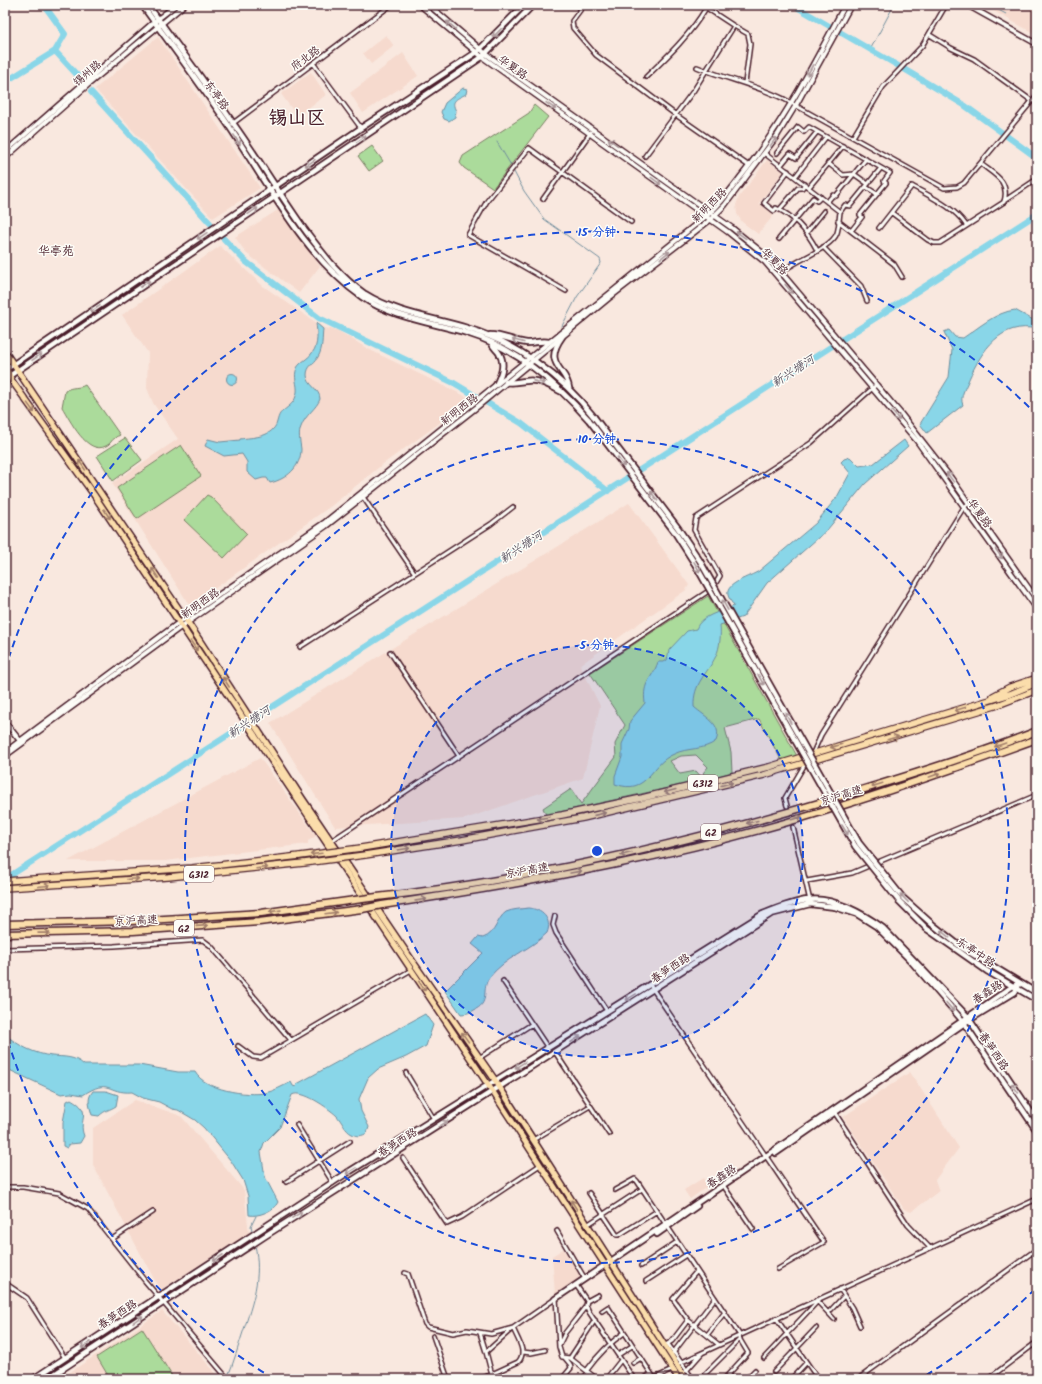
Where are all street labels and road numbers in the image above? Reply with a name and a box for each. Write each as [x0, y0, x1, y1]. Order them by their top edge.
street label: 府北路 [287, 42, 324, 76]
street label: 华夏路 [494, 51, 531, 85]
street label: 锡州路 [69, 56, 106, 91]
street label: 东亭路 [199, 77, 233, 114]
street label: 新明西路 [688, 184, 732, 228]
street label: 华夏路 [756, 244, 792, 280]
street label: 新明西路 [437, 389, 482, 430]
street label: 华夏路 [962, 495, 996, 532]
street label: 新明西路 [177, 584, 224, 624]
road number: G312 [688, 775, 718, 791]
street label: 京沪高速 [818, 781, 865, 811]
road number: G2 [701, 824, 721, 840]
street label: 京沪高速 [504, 858, 550, 884]
road number: G312 [184, 866, 214, 882]
street label: 京沪高速 [114, 911, 158, 931]
road number: G2 [174, 920, 194, 936]
street label: 东亭中路 [952, 933, 999, 973]
street label: 春笋西路 [647, 949, 694, 988]
street label: 春鑫路 [969, 976, 1006, 1009]
street label: 春笋西路 [973, 1028, 1013, 1075]
street label: 春笋西路 [374, 1124, 421, 1162]
street label: 春鑫路 [703, 1160, 740, 1194]
street label: 春笋西路 [94, 1295, 141, 1334]

